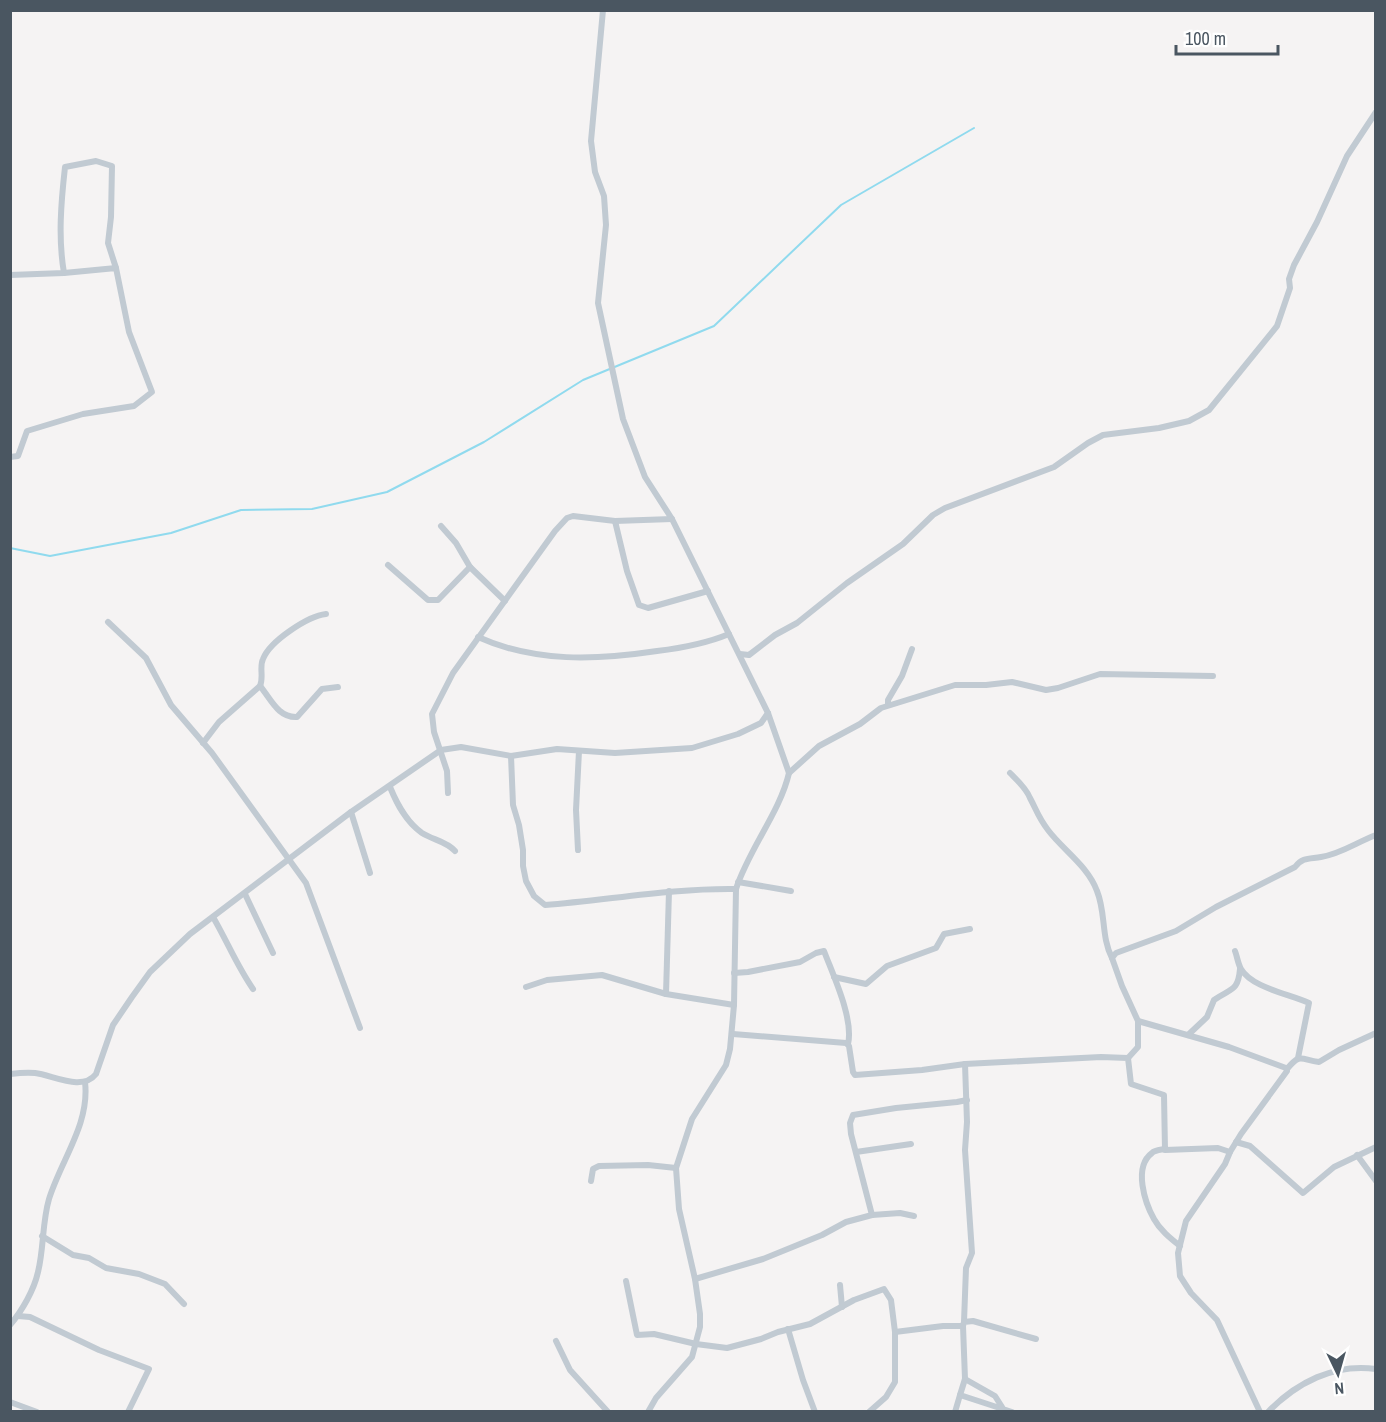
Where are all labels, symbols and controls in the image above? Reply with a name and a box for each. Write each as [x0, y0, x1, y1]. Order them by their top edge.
scale bar [1176, 18, 1278, 56]
text: 100 m [1185, 26, 1226, 51]
north arrow [1308, 1344, 1368, 1404]
text: N [1334, 1378, 1345, 1400]

